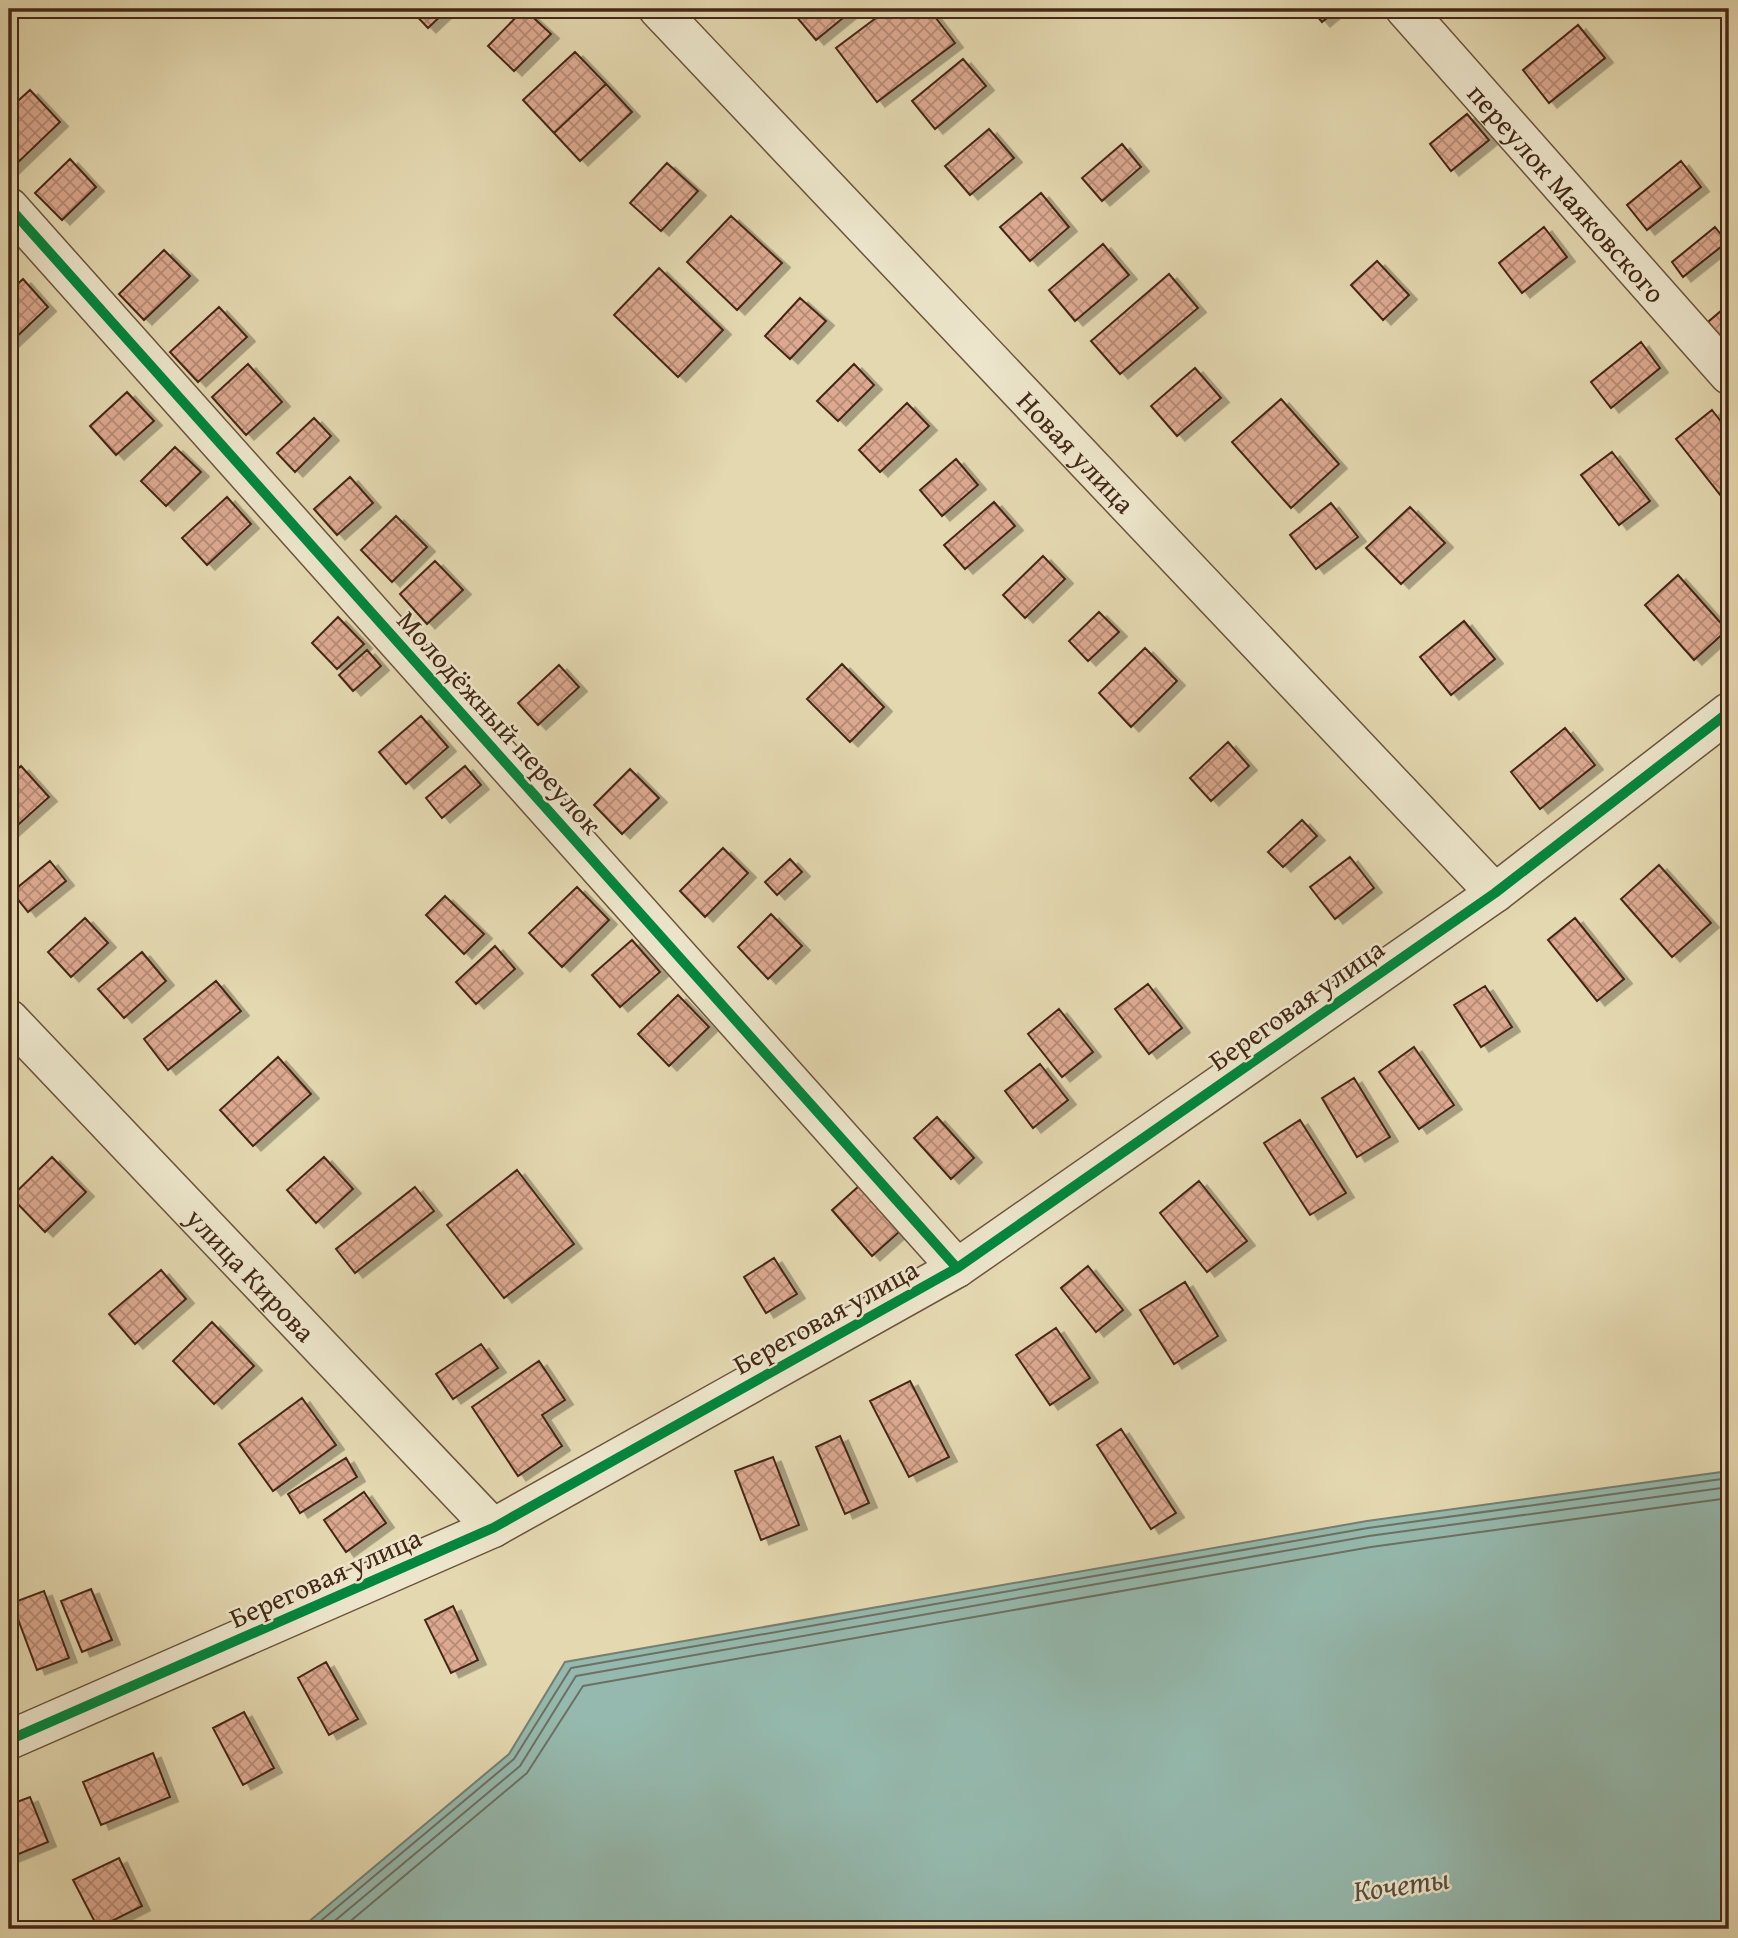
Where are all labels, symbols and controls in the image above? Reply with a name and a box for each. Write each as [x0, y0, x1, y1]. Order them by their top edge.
street label: переулок Маяковского [1459, 73, 1676, 311]
street label: Новая улица [1008, 381, 1146, 522]
street label: Молодёжный переулок [388, 601, 612, 843]
street label: Береговая улица [1200, 928, 1393, 1080]
street label: улица Кирова [177, 1197, 326, 1351]
street label: Береговая улица [725, 1248, 926, 1384]
street label: Береговая улица [222, 1516, 428, 1638]
water label: Кочеты [1350, 1855, 1452, 1913]

